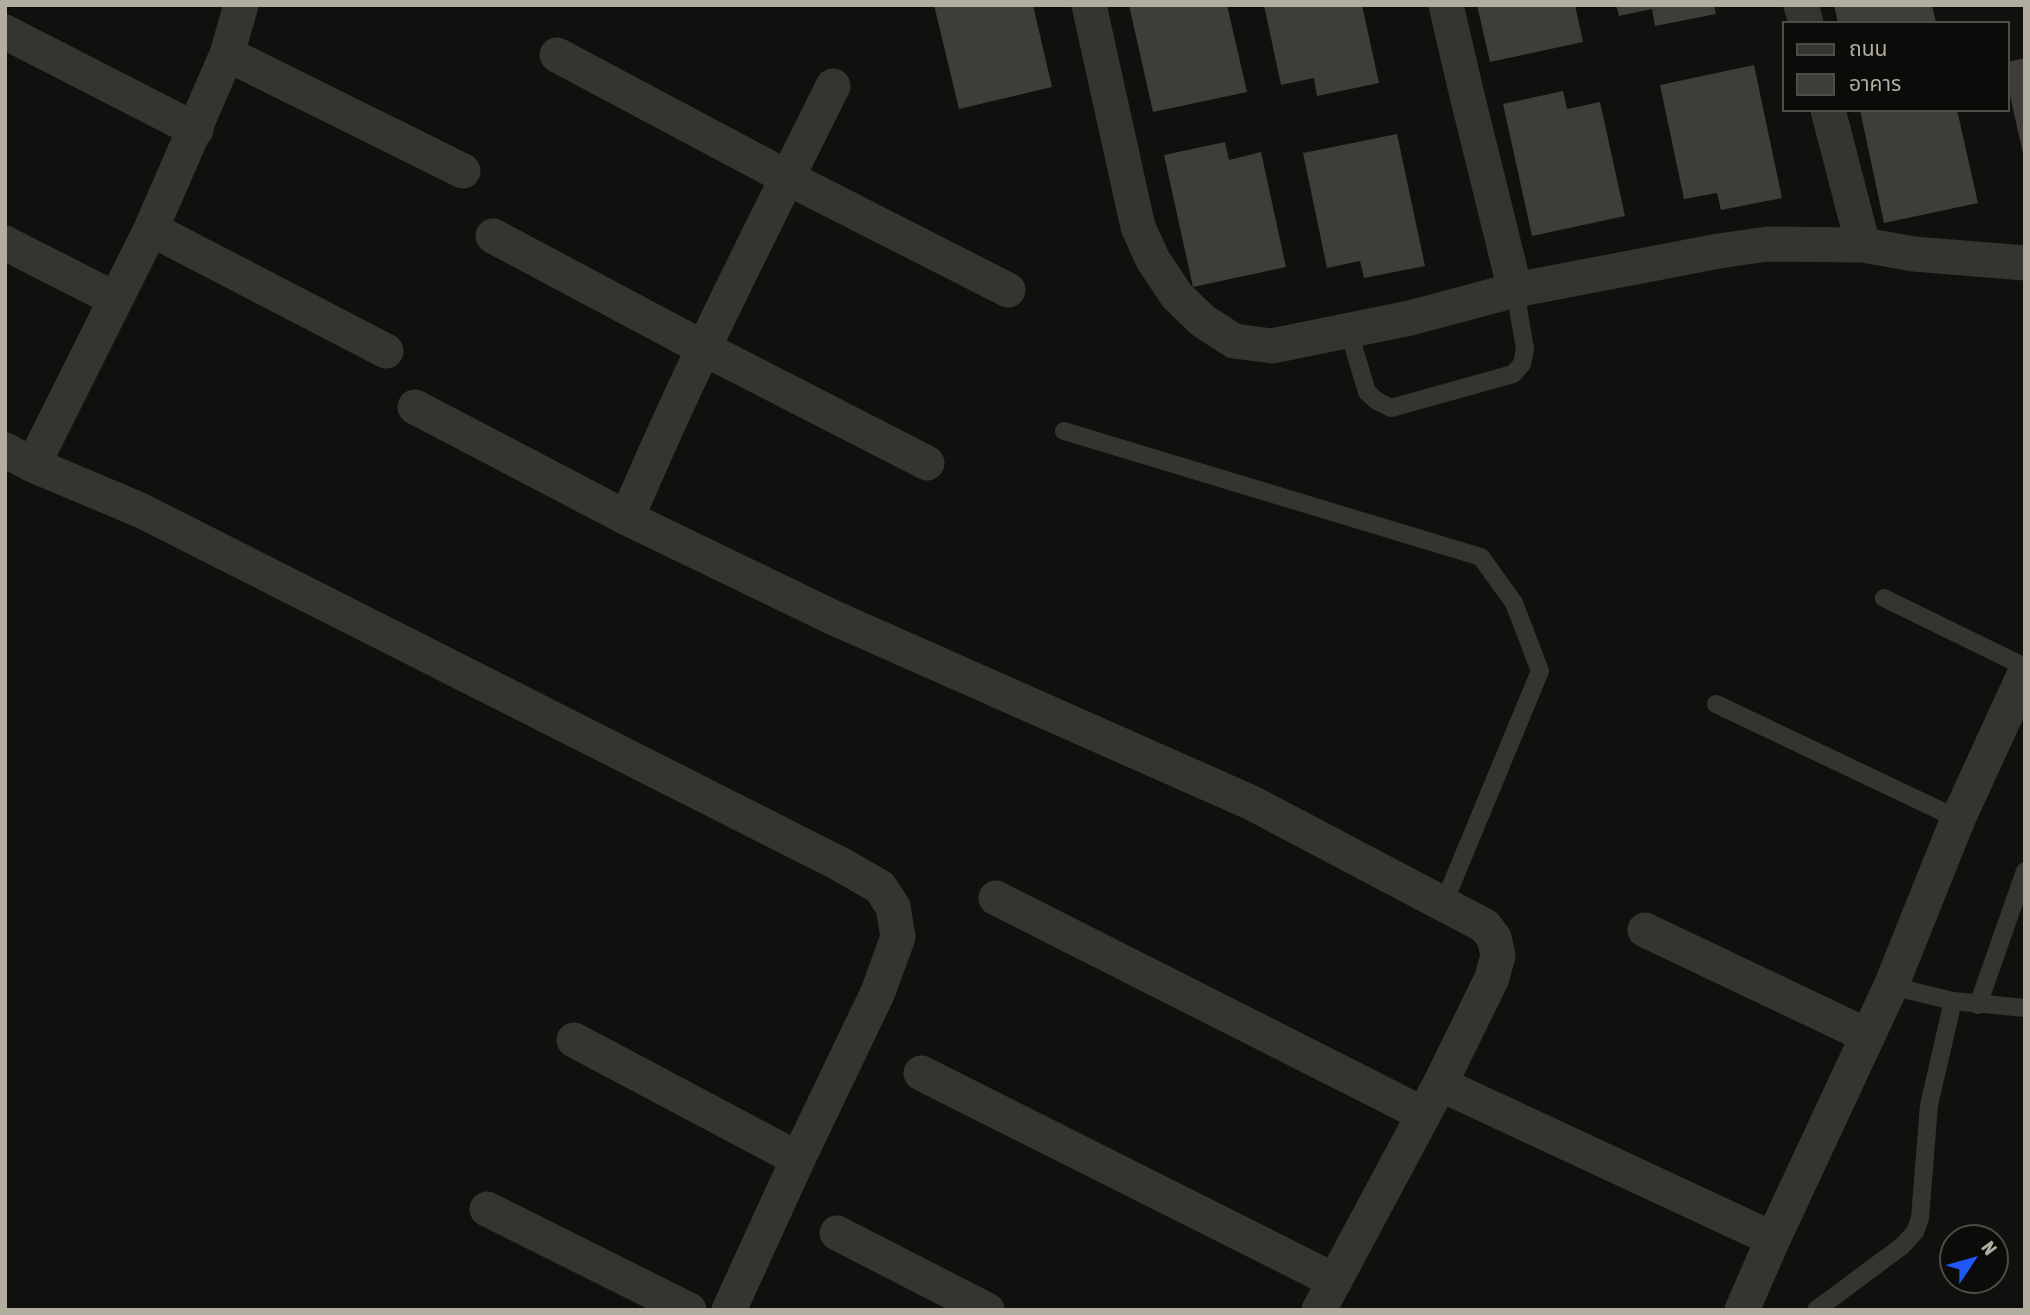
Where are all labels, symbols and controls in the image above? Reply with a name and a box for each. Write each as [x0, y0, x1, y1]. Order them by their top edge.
legend [1782, 21, 2009, 112]
text: ถนน [1849, 36, 1887, 60]
text: อาคาร [1849, 71, 1901, 95]
north arrow [1939, 1224, 2009, 1294]
text: N [1977, 1237, 2002, 1259]

